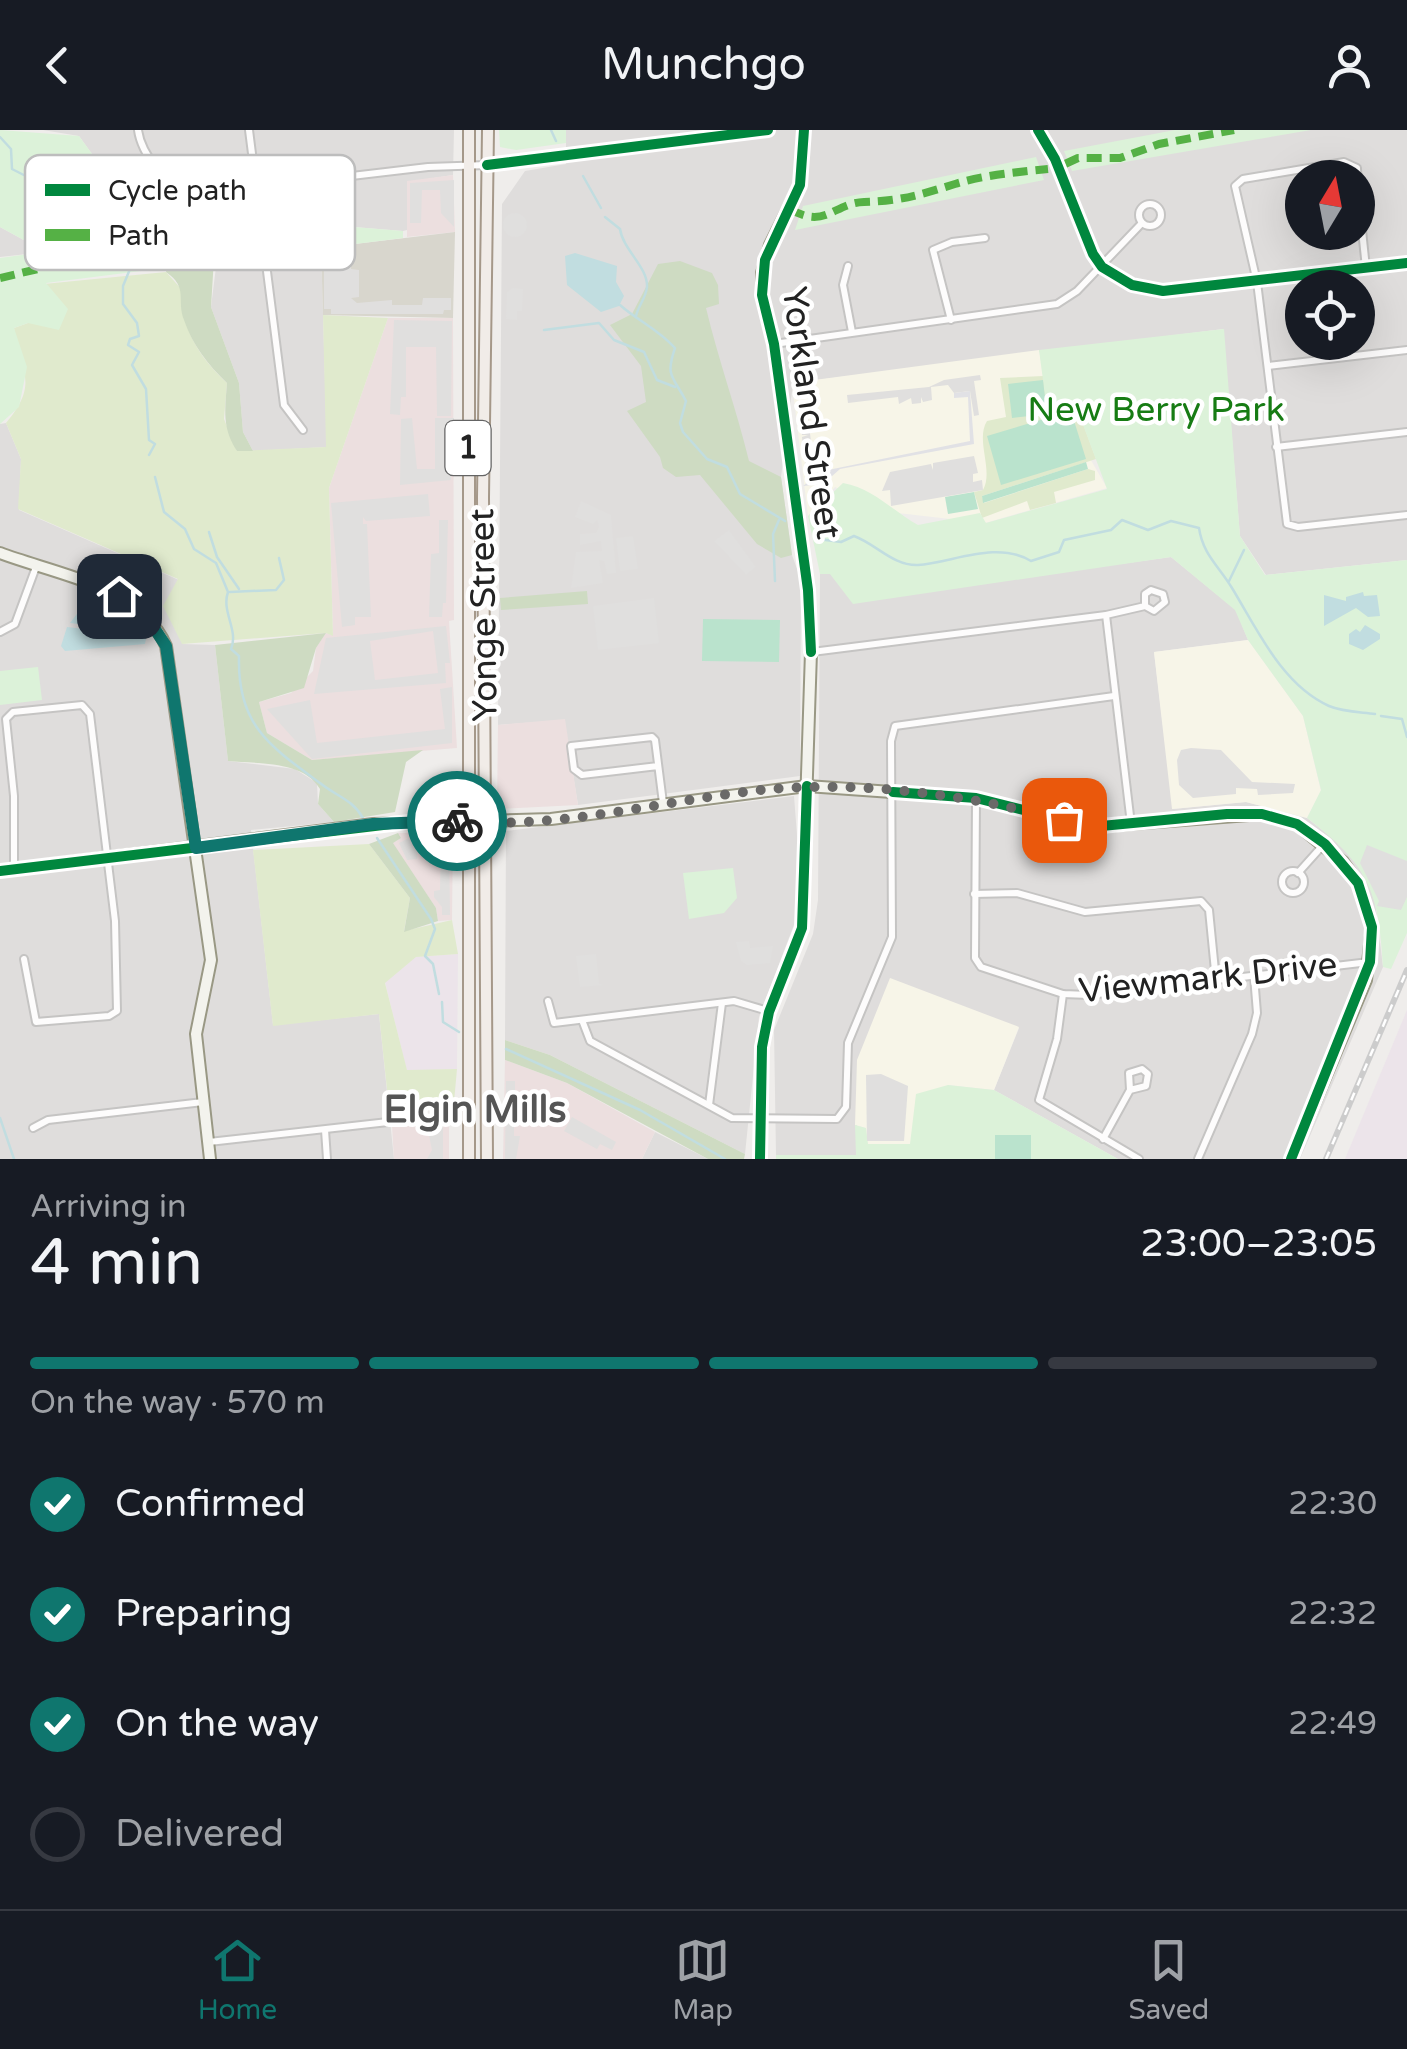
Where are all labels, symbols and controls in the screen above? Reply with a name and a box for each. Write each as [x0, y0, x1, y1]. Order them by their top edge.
icon: back [30, 38, 85, 93]
text: Munchgo [601, 38, 806, 92]
icon: person [1322, 38, 1377, 93]
legend [25, 155, 355, 270]
north arrow [1285, 160, 1375, 250]
map controls [1285, 160, 1375, 360]
text: Cycle path [108, 174, 247, 208]
text: Path [108, 219, 169, 253]
button: locate [1285, 270, 1375, 360]
street label: Yorkland Street [773, 284, 849, 542]
park label: New Berry Park [1027, 389, 1285, 431]
road number: 1 [446, 421, 490, 475]
street label: Yonge Street [461, 508, 507, 722]
pin [77, 554, 162, 639]
icon: home [92, 569, 147, 624]
courier [407, 771, 507, 871]
pin [1022, 778, 1107, 863]
icon: bag [1037, 793, 1092, 848]
icon: bike [430, 794, 485, 849]
street label: Viewmark Drive [1077, 944, 1339, 1012]
district label: Elgin Mills [383, 1087, 567, 1133]
text: Arriving in [30, 1188, 187, 1226]
text: 23:00–23:05 [1140, 1221, 1377, 1267]
text: 4 min [30, 1224, 203, 1303]
text: On the way · 570 m [30, 1384, 325, 1422]
icon: check [30, 1477, 85, 1532]
text: Confirmed [115, 1481, 306, 1527]
text: 22:30 [1288, 1485, 1377, 1523]
icon: check [30, 1587, 85, 1642]
text: Preparing [115, 1591, 292, 1637]
text: 22:32 [1288, 1595, 1377, 1633]
icon: check [30, 1697, 85, 1752]
text: On the way [115, 1701, 319, 1747]
text: 22:49 [1288, 1705, 1377, 1743]
text: Delivered [115, 1811, 284, 1857]
tab: Home [198, 1933, 277, 2027]
tab: Map [672, 1933, 733, 2027]
tab: Saved [1128, 1933, 1209, 2027]

